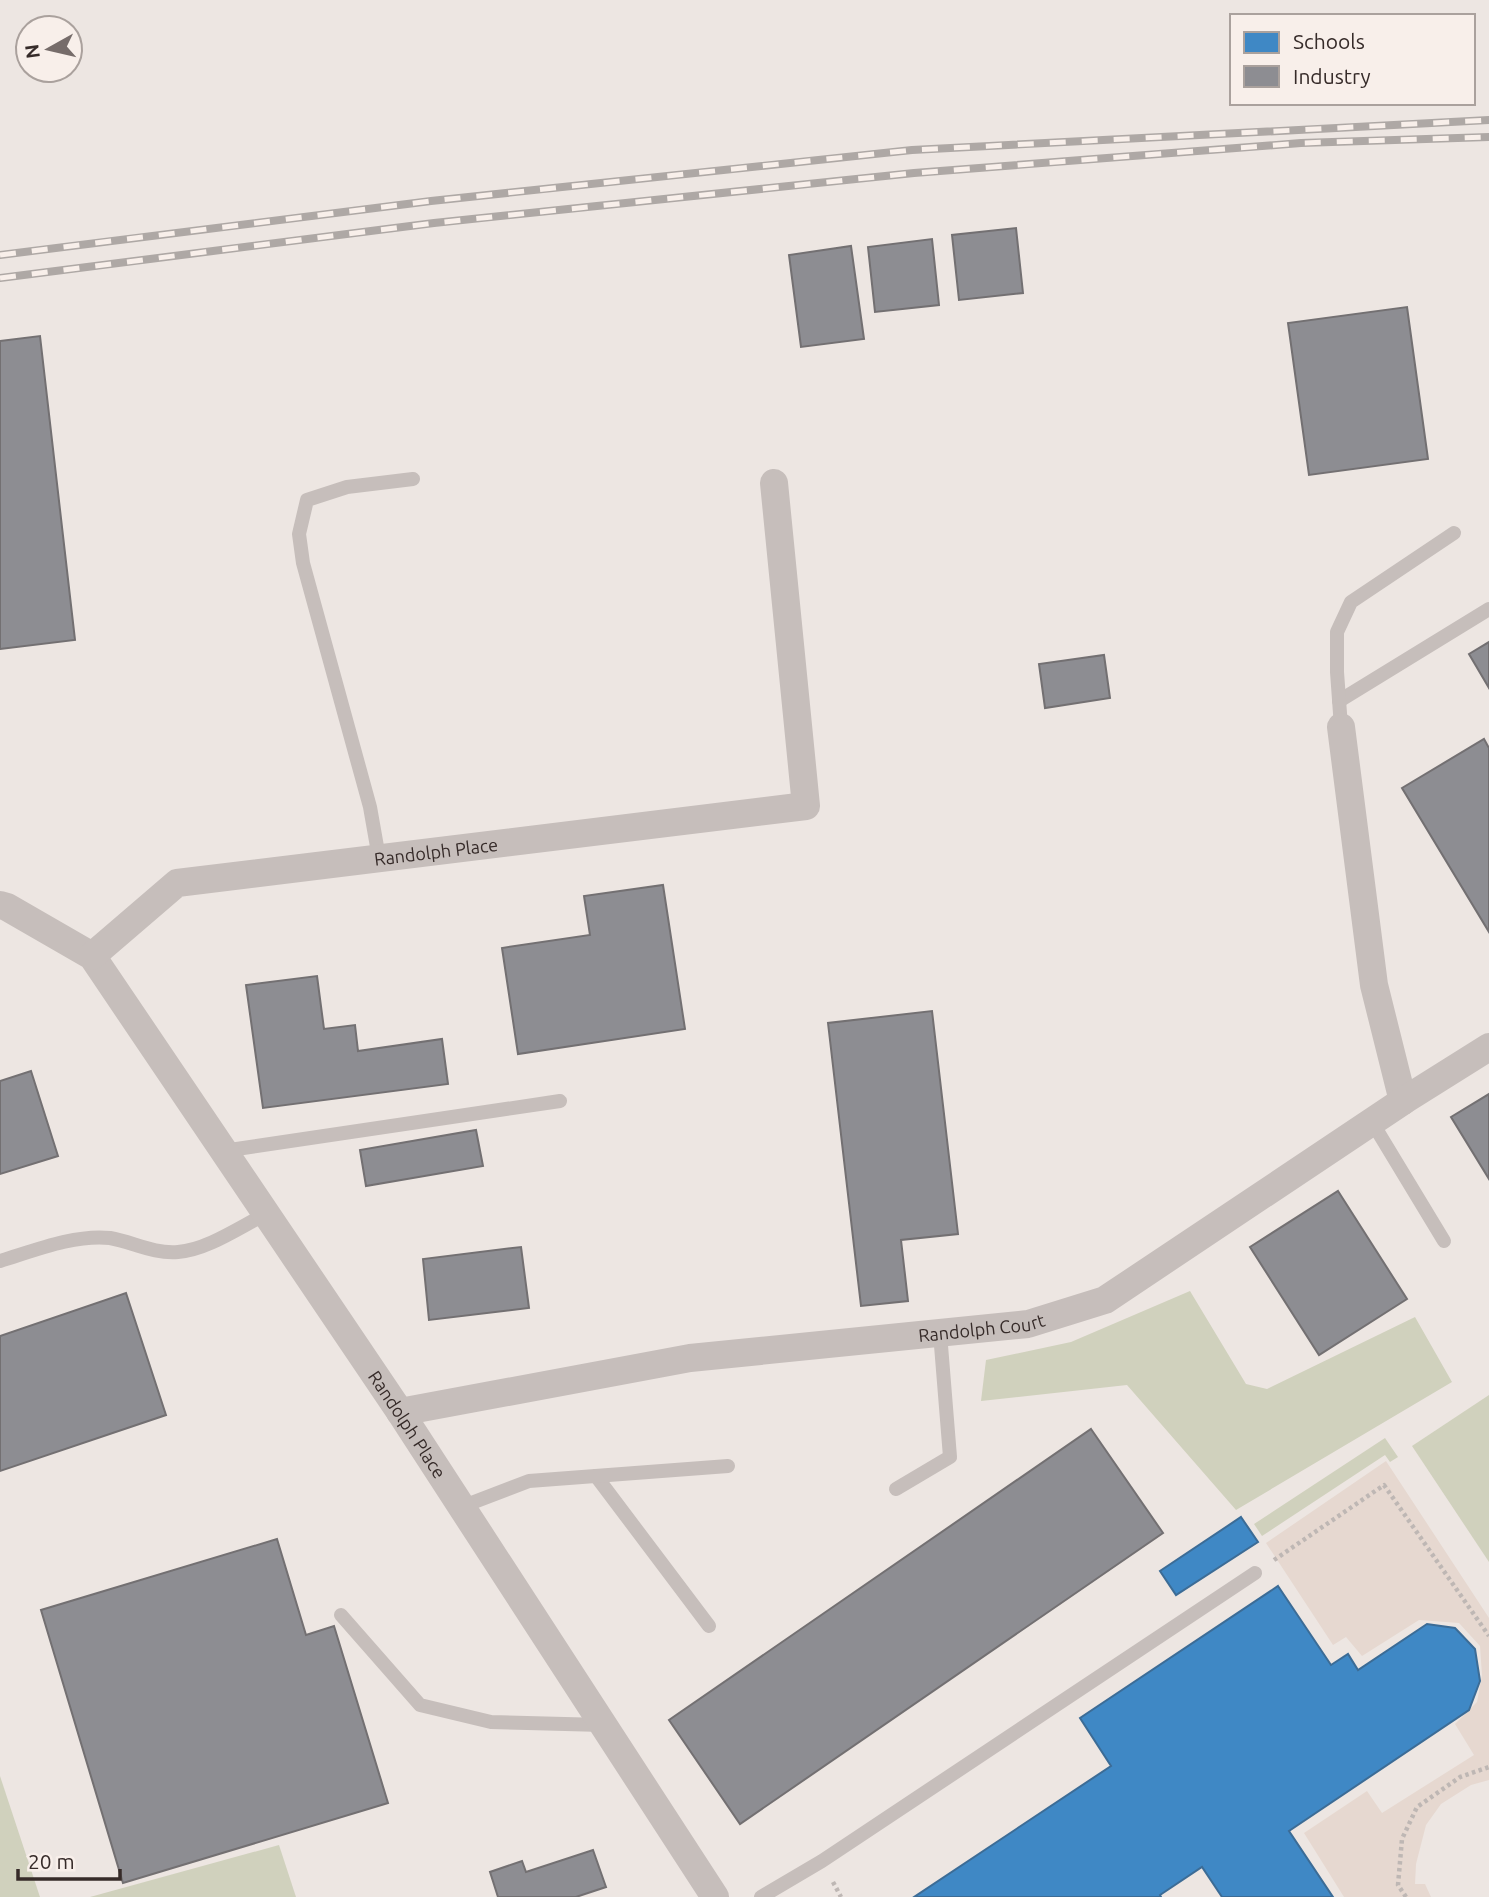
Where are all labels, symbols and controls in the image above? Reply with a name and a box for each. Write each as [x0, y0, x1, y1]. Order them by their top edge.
north arrow [14, 14, 84, 84]
legend [1230, 14, 1475, 105]
text: Schools [1293, 29, 1365, 53]
text: N [20, 43, 44, 60]
text: Industry [1293, 64, 1371, 88]
street label: Randolph Place [373, 834, 499, 869]
street label: Randolph Court [917, 1309, 1047, 1345]
street label: Randolph Place [365, 1367, 450, 1482]
scale bar [18, 1838, 119, 1882]
text: 20 m [28, 1849, 75, 1873]

